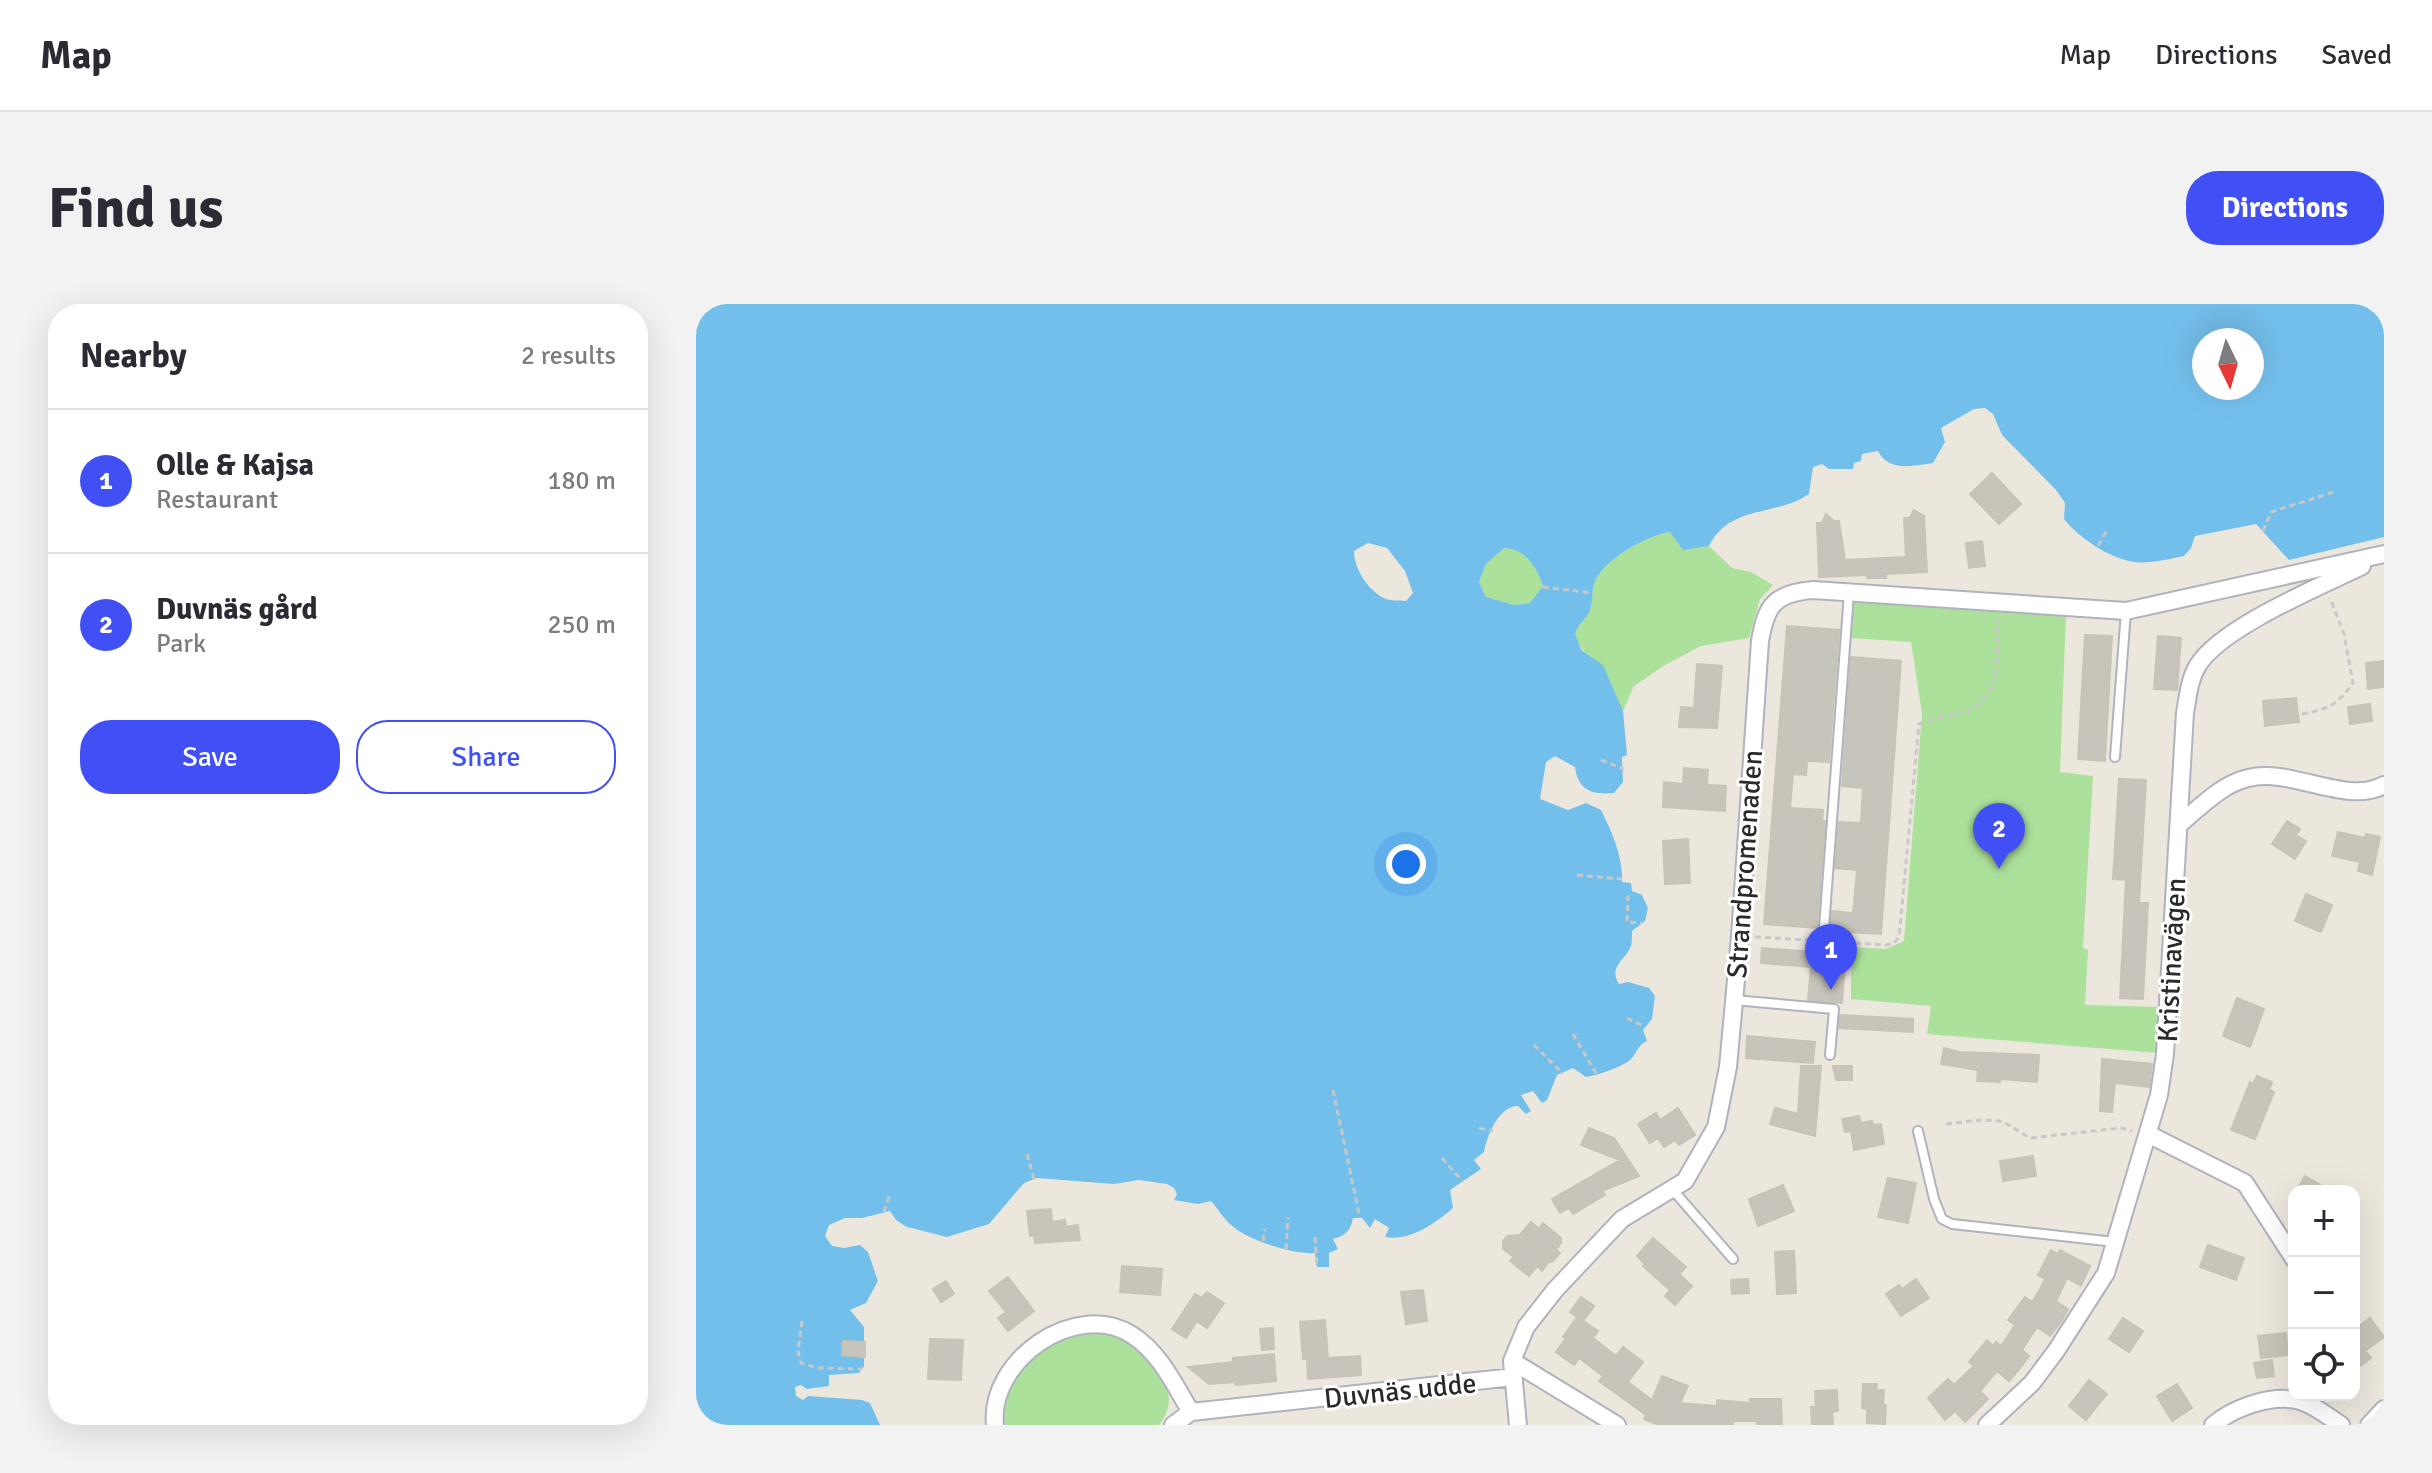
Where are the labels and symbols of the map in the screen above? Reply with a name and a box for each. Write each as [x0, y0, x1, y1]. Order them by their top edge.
north arrow [2192, 328, 2264, 400]
street label: Strandpromenaden [1720, 749, 1770, 979]
pin: 2 [1973, 803, 2025, 869]
your location [1386, 844, 1426, 884]
street label: Kristinavägen [2151, 877, 2193, 1043]
pin: 1 [1805, 924, 1857, 990]
street label: Duvnäs udde [1322, 1366, 1478, 1416]

